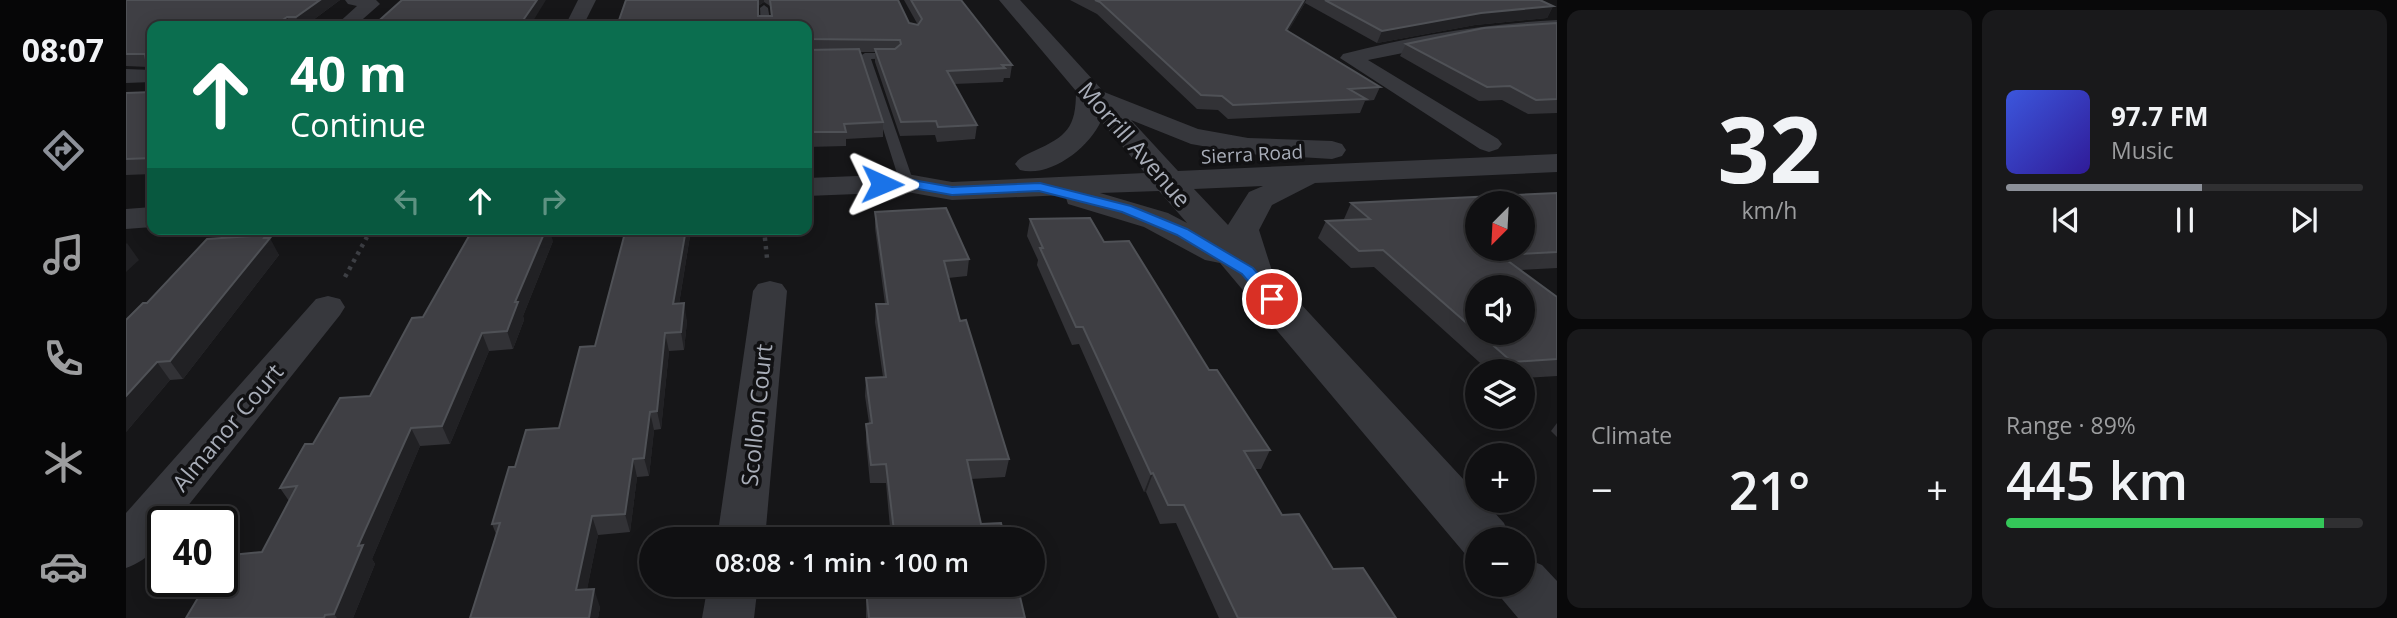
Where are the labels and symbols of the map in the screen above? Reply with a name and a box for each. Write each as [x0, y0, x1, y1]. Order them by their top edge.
street label: Morrill Avenue [1071, 74, 1199, 214]
street label: Sierra Road [1200, 138, 1304, 170]
position arrow [845, 147, 919, 221]
north arrow [1465, 191, 1535, 261]
pin [1242, 269, 1302, 329]
street label: Scollon Court [733, 342, 779, 488]
street label: Almanor Court [164, 356, 290, 498]
speed limit sign: 40 [147, 506, 238, 597]

